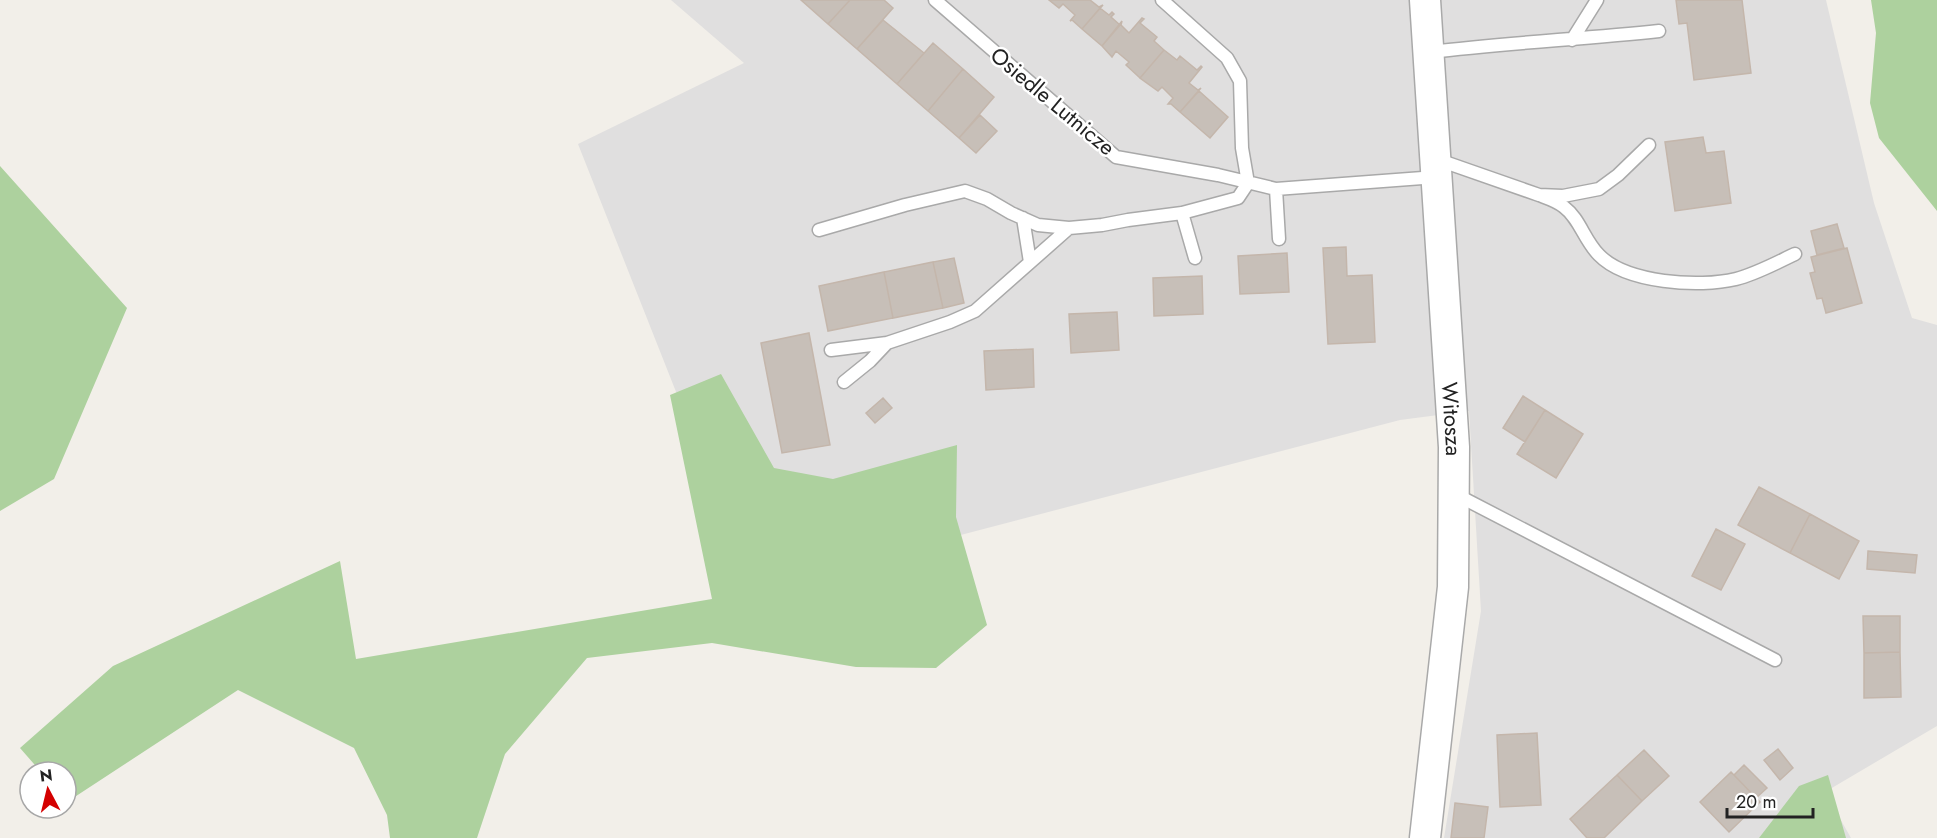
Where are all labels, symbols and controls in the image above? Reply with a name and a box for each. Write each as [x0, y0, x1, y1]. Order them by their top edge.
street label: Osiedle Lutnicze [984, 39, 1122, 163]
street label: Witosza [1434, 381, 1470, 456]
north arrow [18, 760, 78, 820]
text: N [39, 763, 54, 788]
scale bar [1727, 781, 1812, 819]
text: 20 m [1736, 789, 1776, 815]

